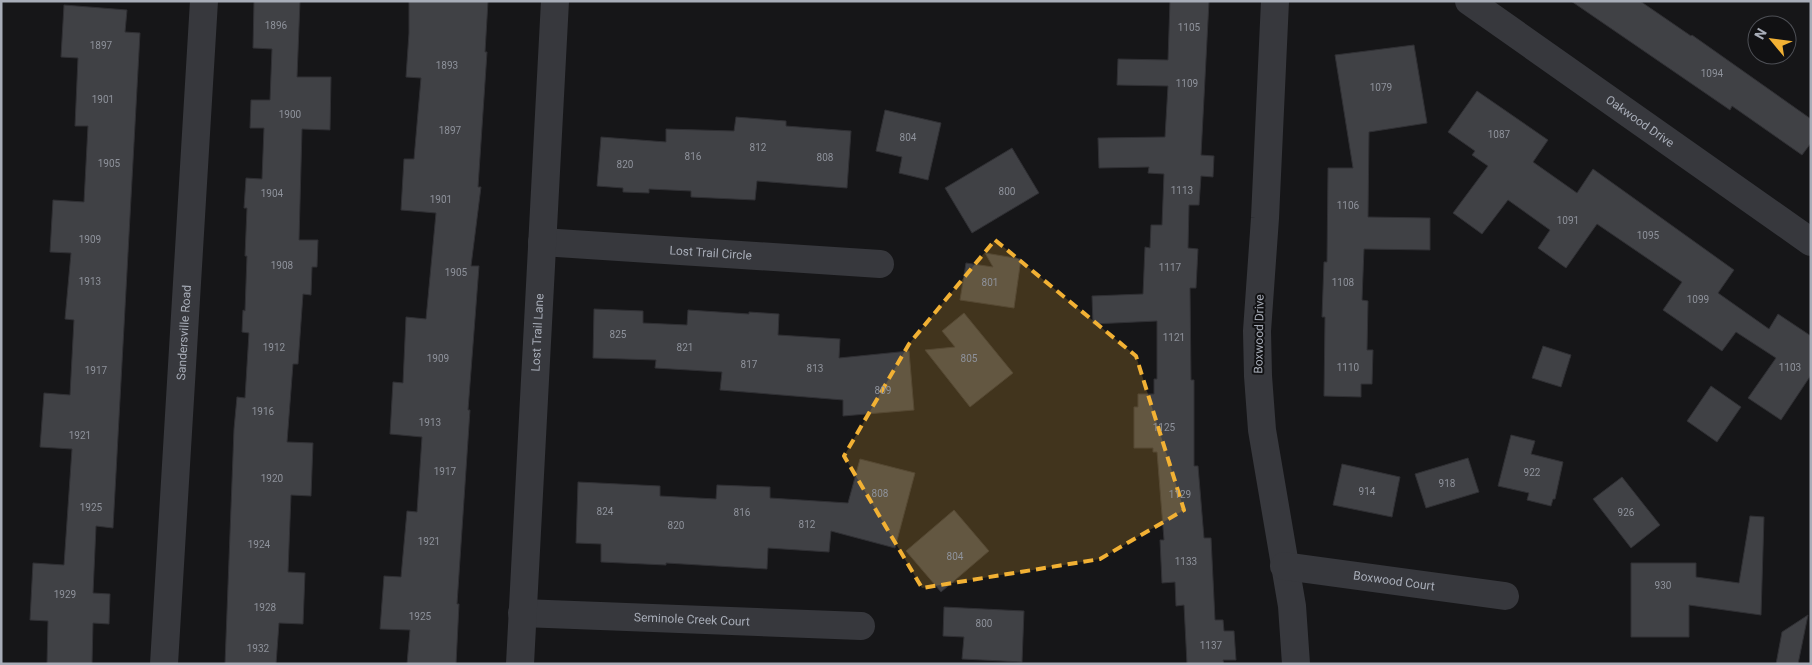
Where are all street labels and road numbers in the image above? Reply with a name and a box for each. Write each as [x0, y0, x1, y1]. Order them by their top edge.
street label: Oakwood Drive [1603, 93, 1677, 150]
street label: Lost Trail Circle [669, 243, 752, 263]
street label: Sandersville Road [174, 285, 194, 381]
street label: Lost Trail Lane [528, 293, 547, 372]
street label: Boxwood Drive [1251, 294, 1267, 374]
street label: Boxwood Court [1352, 568, 1436, 593]
street label: Seminole Creek Court [634, 610, 750, 629]

